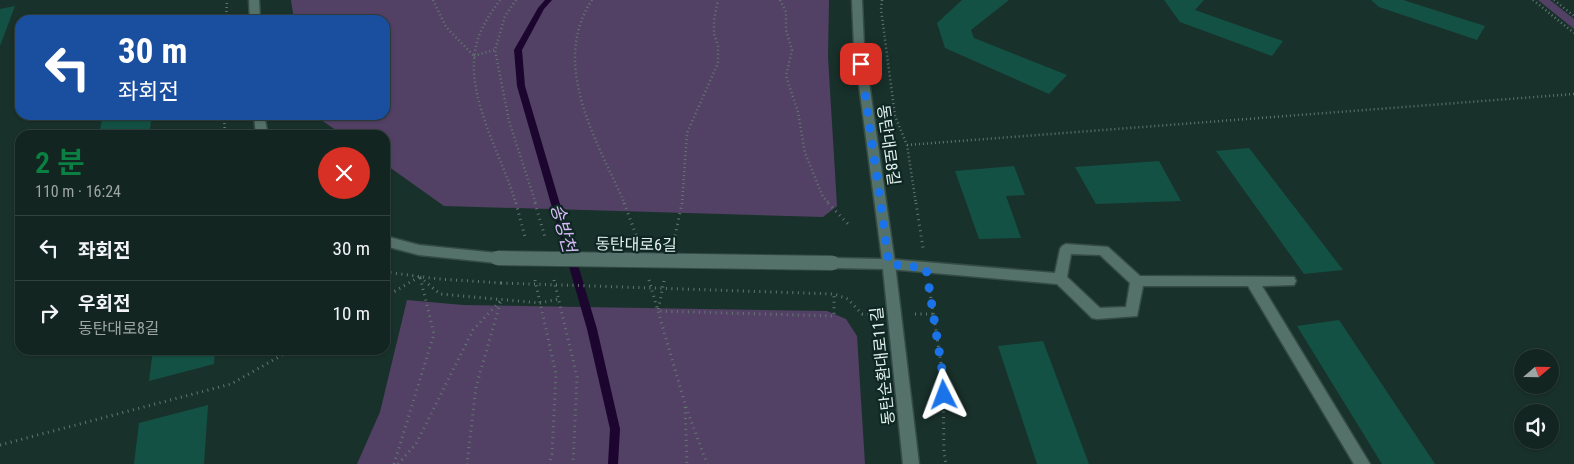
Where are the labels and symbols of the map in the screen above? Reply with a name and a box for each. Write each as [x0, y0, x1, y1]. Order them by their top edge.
pin [840, 43, 882, 85]
street label: 동탄대로8길 [873, 103, 904, 187]
water label: 송방천 [547, 201, 581, 257]
street label: 동탄대로6길 [595, 234, 677, 255]
street label: 동탄순환대로11길 [867, 306, 898, 426]
north arrow [1514, 349, 1559, 394]
position arrow [917, 368, 969, 420]

